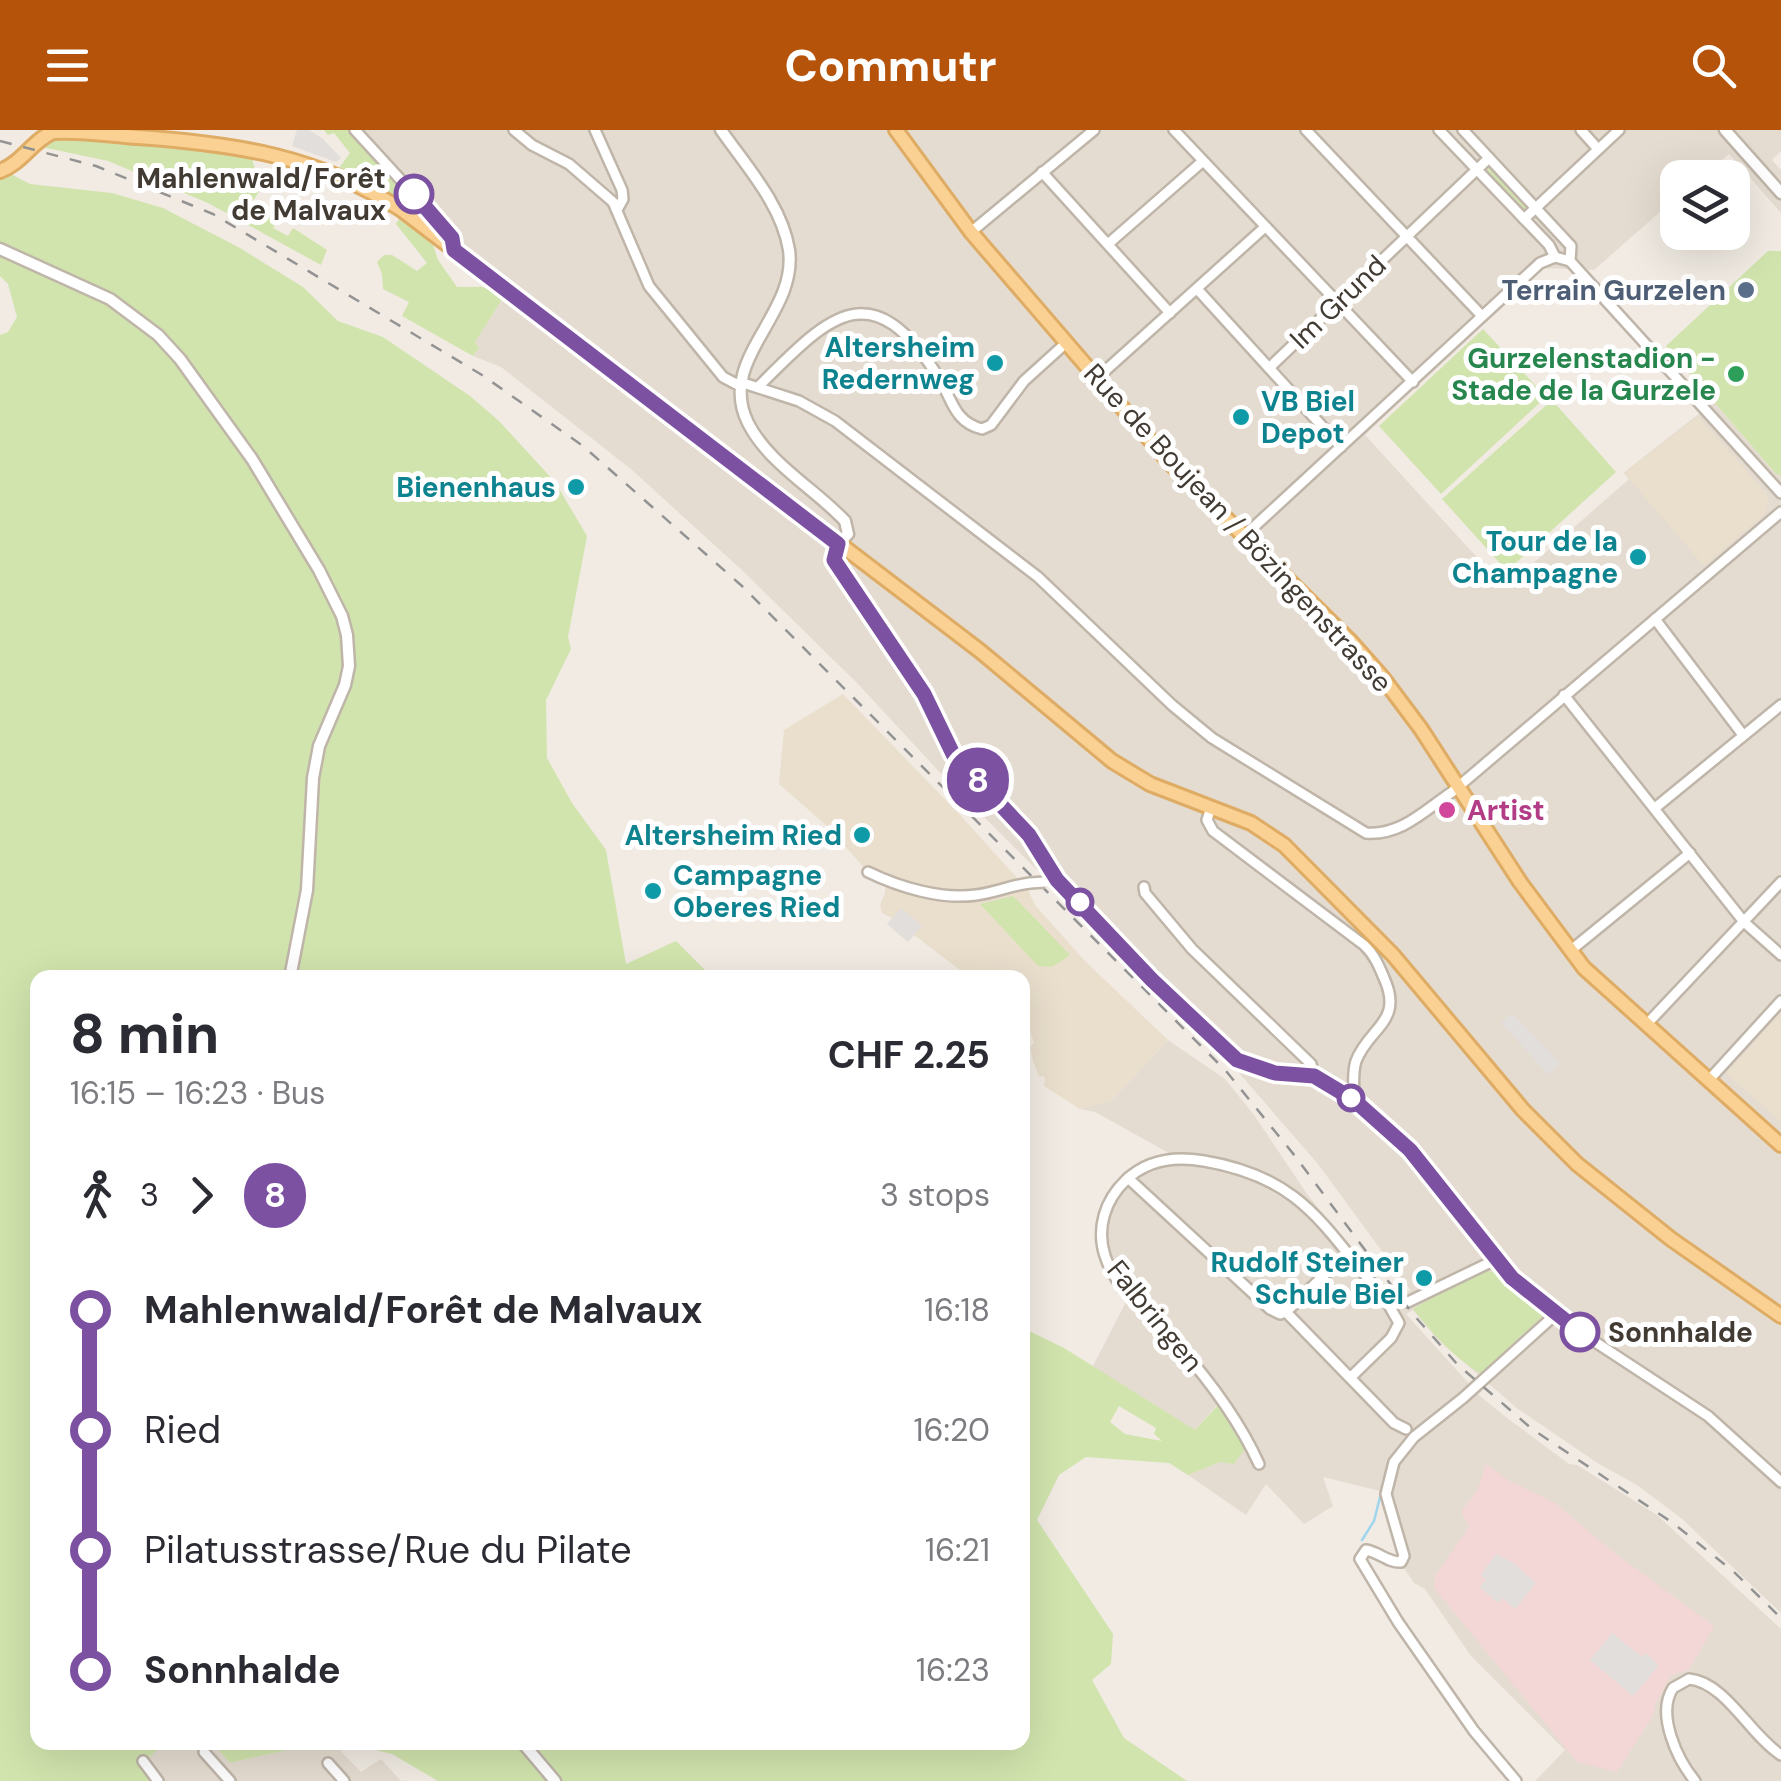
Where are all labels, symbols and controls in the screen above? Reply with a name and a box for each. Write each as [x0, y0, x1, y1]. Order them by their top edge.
text: Commutr [784, 36, 997, 95]
icon: menu [40, 38, 95, 93]
icon: search [1686, 38, 1741, 93]
place label: Mahlenwald/Forêt de Malvaux [136, 160, 386, 229]
map controls [1660, 160, 1750, 250]
button: layers [1660, 160, 1750, 250]
marker: Mahlenwald/Forêt de Malvaux [395, 175, 433, 213]
street label: Im Grund [1282, 247, 1394, 357]
place label: Terrain Gurzelen [1501, 272, 1726, 309]
marker: Terrain Gurzelen [1735, 279, 1757, 301]
place label: Altersheim Redernweg [822, 329, 975, 398]
place label: Gurzelenstadion - Stade de la Gurzele [1451, 340, 1716, 409]
marker: Altersheim Redernweg [984, 352, 1006, 374]
street label: Rue de Boujean / Bözingenstrasse [1076, 356, 1400, 700]
marker: Gurzelenstadion - Stade de la Gurzele [1725, 363, 1747, 385]
place label: VB Biel Depot [1261, 383, 1355, 452]
marker: VB Biel Depot [1230, 406, 1252, 428]
place label: Bienenhaus [396, 469, 556, 506]
marker: Bienenhaus [565, 476, 587, 498]
place label: Tour de la Champagne [1452, 523, 1618, 592]
marker: Tour de la Champagne [1627, 546, 1649, 568]
line badge: 8 [946, 748, 1010, 812]
text: 8 [967, 757, 989, 803]
place label: Artist [1467, 792, 1545, 829]
marker: Artist [1436, 799, 1458, 821]
place label: Altersheim Ried [624, 817, 842, 854]
marker: Altersheim Ried [851, 824, 873, 846]
place label: Campagne Oberes Ried [673, 857, 840, 926]
marker: Campagne Oberes Ried [642, 880, 664, 902]
unlabelled marker [1067, 889, 1093, 915]
text: 8 min [70, 998, 219, 1070]
text: CHF 2.25 [828, 1030, 990, 1080]
text: 16:15 – 16:23 · Bus [70, 1072, 325, 1114]
unlabelled marker [1338, 1085, 1364, 1111]
icon: walk [70, 1168, 125, 1223]
icon: forward [174, 1168, 229, 1223]
text: 8 [264, 1172, 286, 1218]
text: 3 [140, 1174, 159, 1216]
text: 3 stops [880, 1174, 990, 1216]
place label: Rudolf Steiner Schule Biel [1210, 1244, 1404, 1313]
street label: Falbringen [1099, 1253, 1211, 1379]
marker: Rudolf Steiner Schule Biel [1413, 1267, 1435, 1289]
text: Mahlenwald/Forêt de Malvaux [144, 1285, 702, 1335]
text: 16:18 [924, 1289, 990, 1331]
marker: Sonnhalde [1561, 1313, 1599, 1351]
place label: Sonnhalde [1608, 1314, 1753, 1351]
text: Ried [144, 1405, 221, 1455]
text: 16:20 [913, 1409, 990, 1451]
text: Pilatusstrasse/Rue du Pilate [144, 1525, 632, 1575]
text: 16:21 [925, 1529, 990, 1571]
text: Sonnhalde [144, 1645, 341, 1695]
text: 16:23 [916, 1649, 990, 1691]

